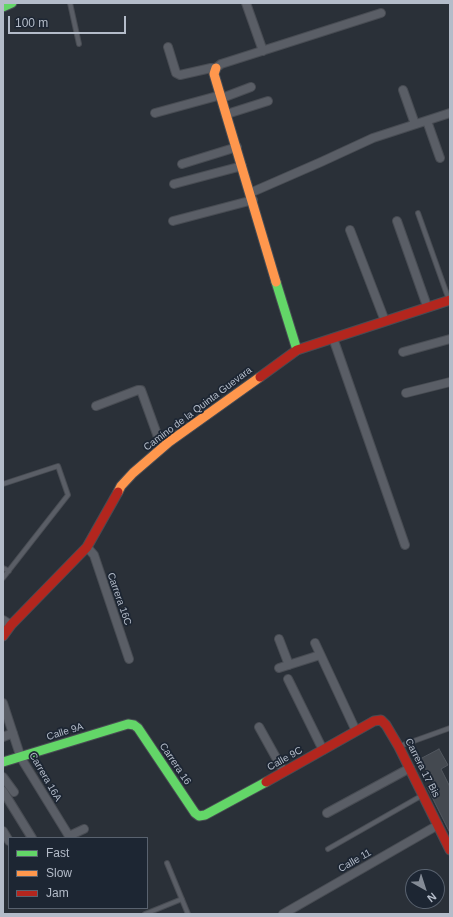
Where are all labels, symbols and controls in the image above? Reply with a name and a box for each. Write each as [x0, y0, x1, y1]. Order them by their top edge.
scale bar [10, 8, 128, 34]
text: 100 m [15, 16, 48, 30]
street label: Camino de la Quinta Guevara [142, 364, 254, 454]
street label: Carrera 16C [104, 571, 134, 627]
street label: Calle 9A [45, 721, 85, 743]
street label: Carrera 17 Bis [402, 737, 442, 799]
street label: Carrera 16 [157, 741, 193, 787]
street label: Calle 9C [265, 744, 305, 774]
street label: Carrera 16A [26, 750, 64, 804]
legend [8, 837, 148, 909]
text: Fast [46, 846, 69, 860]
street label: Calle 11 [336, 847, 374, 875]
text: Slow [46, 866, 72, 880]
north arrow [405, 869, 445, 909]
text: Jam [46, 886, 69, 900]
text: N [425, 890, 439, 905]

